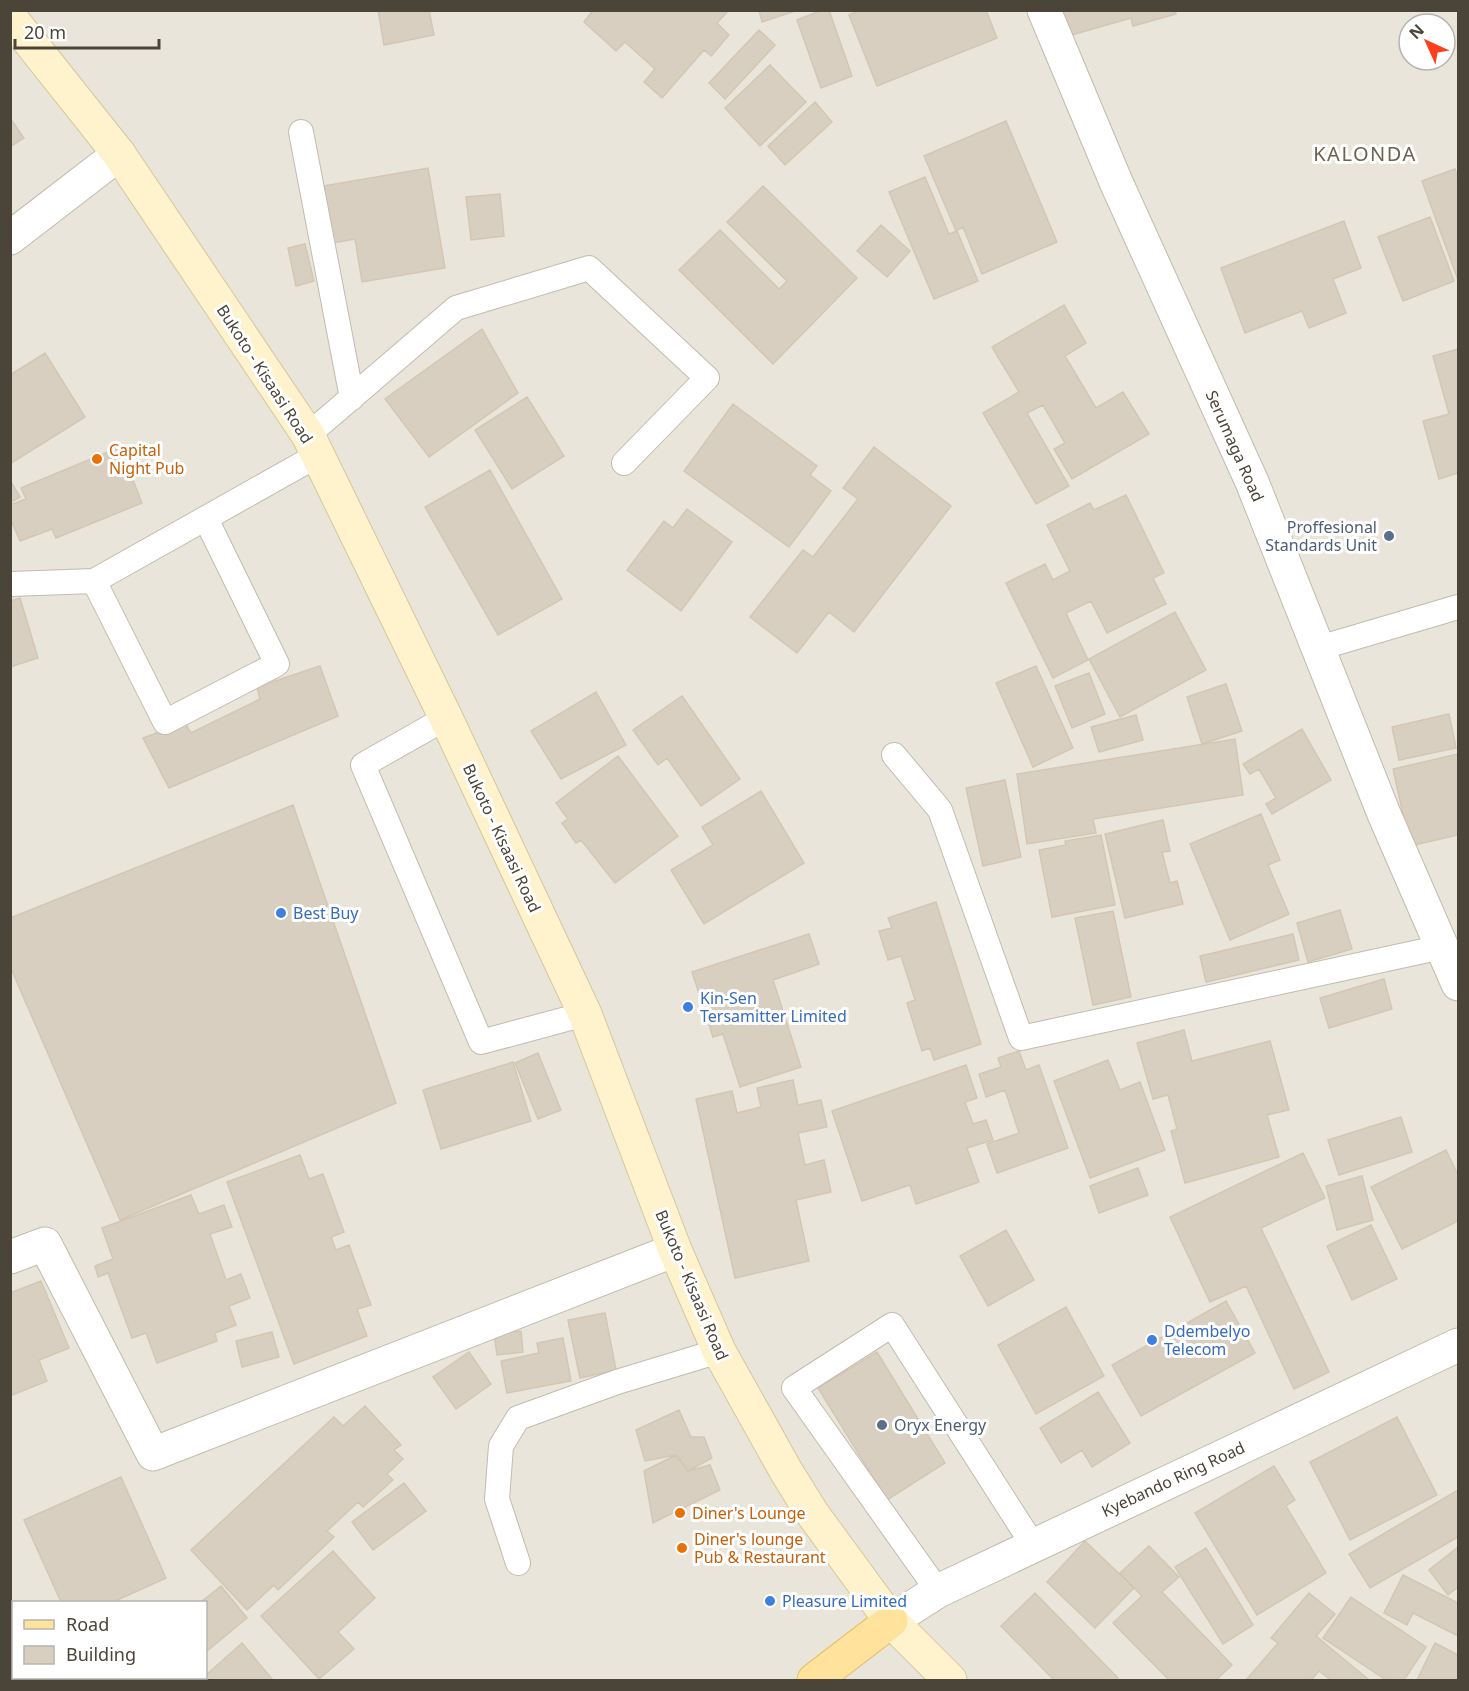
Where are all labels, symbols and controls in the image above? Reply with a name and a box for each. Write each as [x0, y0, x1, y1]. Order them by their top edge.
scale bar [15, 12, 159, 50]
north arrow [1397, 12, 1457, 72]
text: N [1404, 19, 1429, 44]
text: 20 m [24, 20, 66, 44]
district label: KALONDA [1313, 140, 1417, 167]
street label: Bukoto - Kisaasi Road [212, 300, 318, 448]
street label: Serumaga Road [1201, 387, 1269, 505]
place label: Capital Night Pub [109, 439, 184, 479]
marker: Capital Night Pub [90, 452, 104, 466]
place label: Proffesional Standards Unit [1265, 516, 1377, 556]
marker: Proffesional Standards Unit [1382, 529, 1396, 543]
street label: Bukoto - Kisaasi Road [458, 760, 546, 916]
place label: Best Buy [293, 902, 359, 924]
marker: Best Buy [274, 906, 288, 920]
place label: Kin-Sen Tersamitter Limited [700, 987, 847, 1027]
marker: Kin-Sen Tersamitter Limited [681, 1000, 695, 1014]
street label: Bukoto - Kisaasi Road [650, 1206, 734, 1364]
place label: Ddembelyo Telecom [1164, 1320, 1250, 1360]
marker: Ddembelyo Telecom [1145, 1333, 1159, 1347]
place label: Oryx Energy [894, 1414, 987, 1436]
marker: Oryx Energy [875, 1418, 889, 1432]
street label: Kyebando Ring Road [1098, 1436, 1248, 1522]
place label: Diner's Lounge [692, 1502, 806, 1524]
marker: Diner's Lounge [673, 1506, 687, 1520]
place label: Diner's lounge Pub & Restaurant [694, 1528, 826, 1568]
marker: Diner's lounge Pub & Restaurant [675, 1541, 689, 1555]
place label: Pleasure Limited [782, 1590, 907, 1612]
marker: Pleasure Limited [763, 1594, 777, 1608]
legend [12, 1601, 207, 1679]
text: Road [66, 1612, 109, 1636]
text: Building [66, 1642, 136, 1666]

